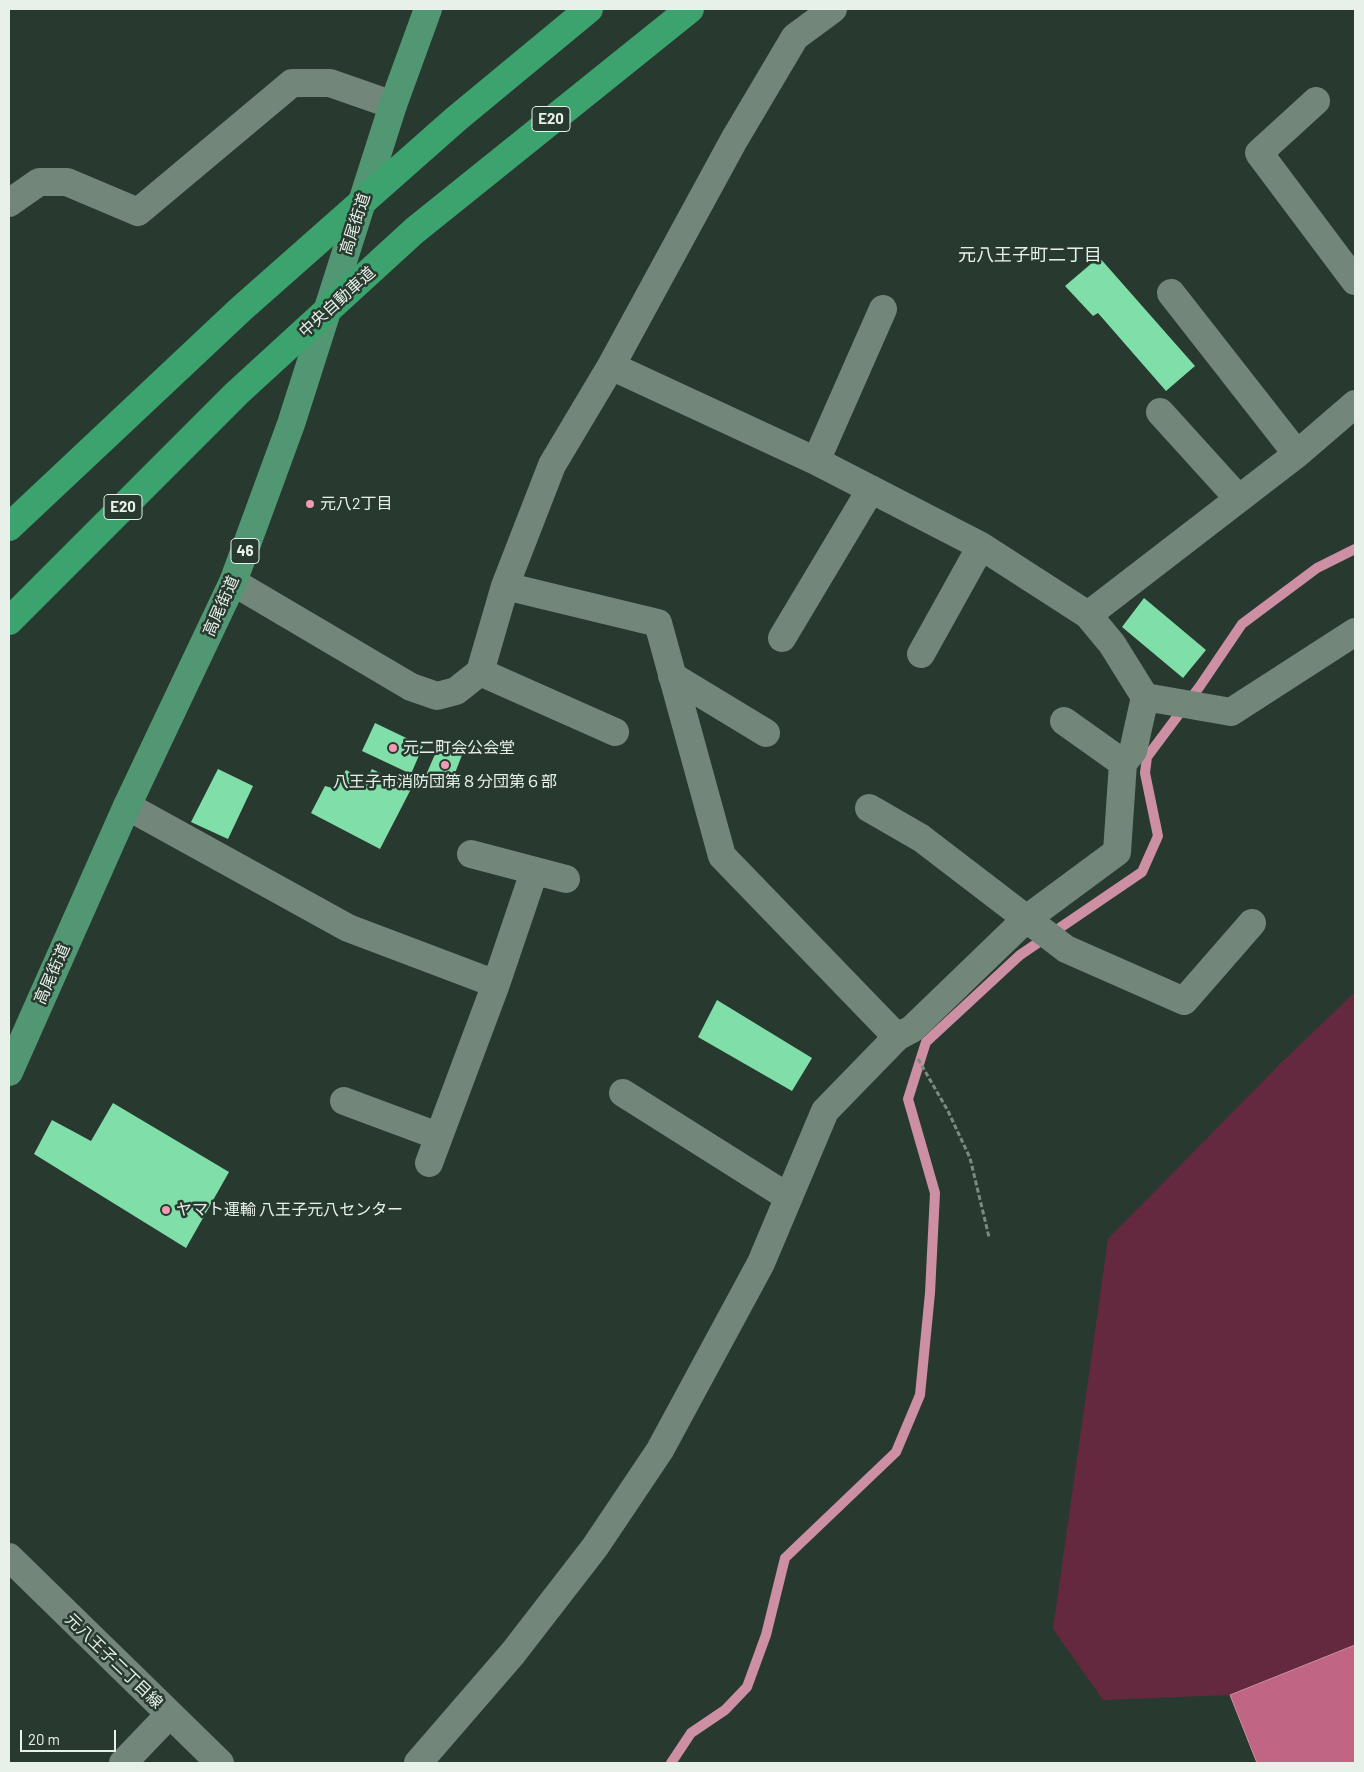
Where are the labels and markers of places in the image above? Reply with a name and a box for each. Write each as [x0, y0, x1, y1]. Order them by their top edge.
place label: 元八2丁目 [320, 494, 393, 514]
marker: 元八2丁目 [304, 498, 316, 510]
place label: 元二町会公会堂 [403, 738, 515, 758]
marker: 元二町会公会堂 [387, 742, 399, 754]
marker: 八王子市消防団第８分団第６部 [439, 759, 451, 771]
place label: 八王子市消防団第８分団第６部 [333, 772, 557, 792]
place label: ヤマト運輸 八王子元八センター [176, 1200, 403, 1220]
marker: ヤマト運輸 八王子元八センター [160, 1204, 172, 1216]

